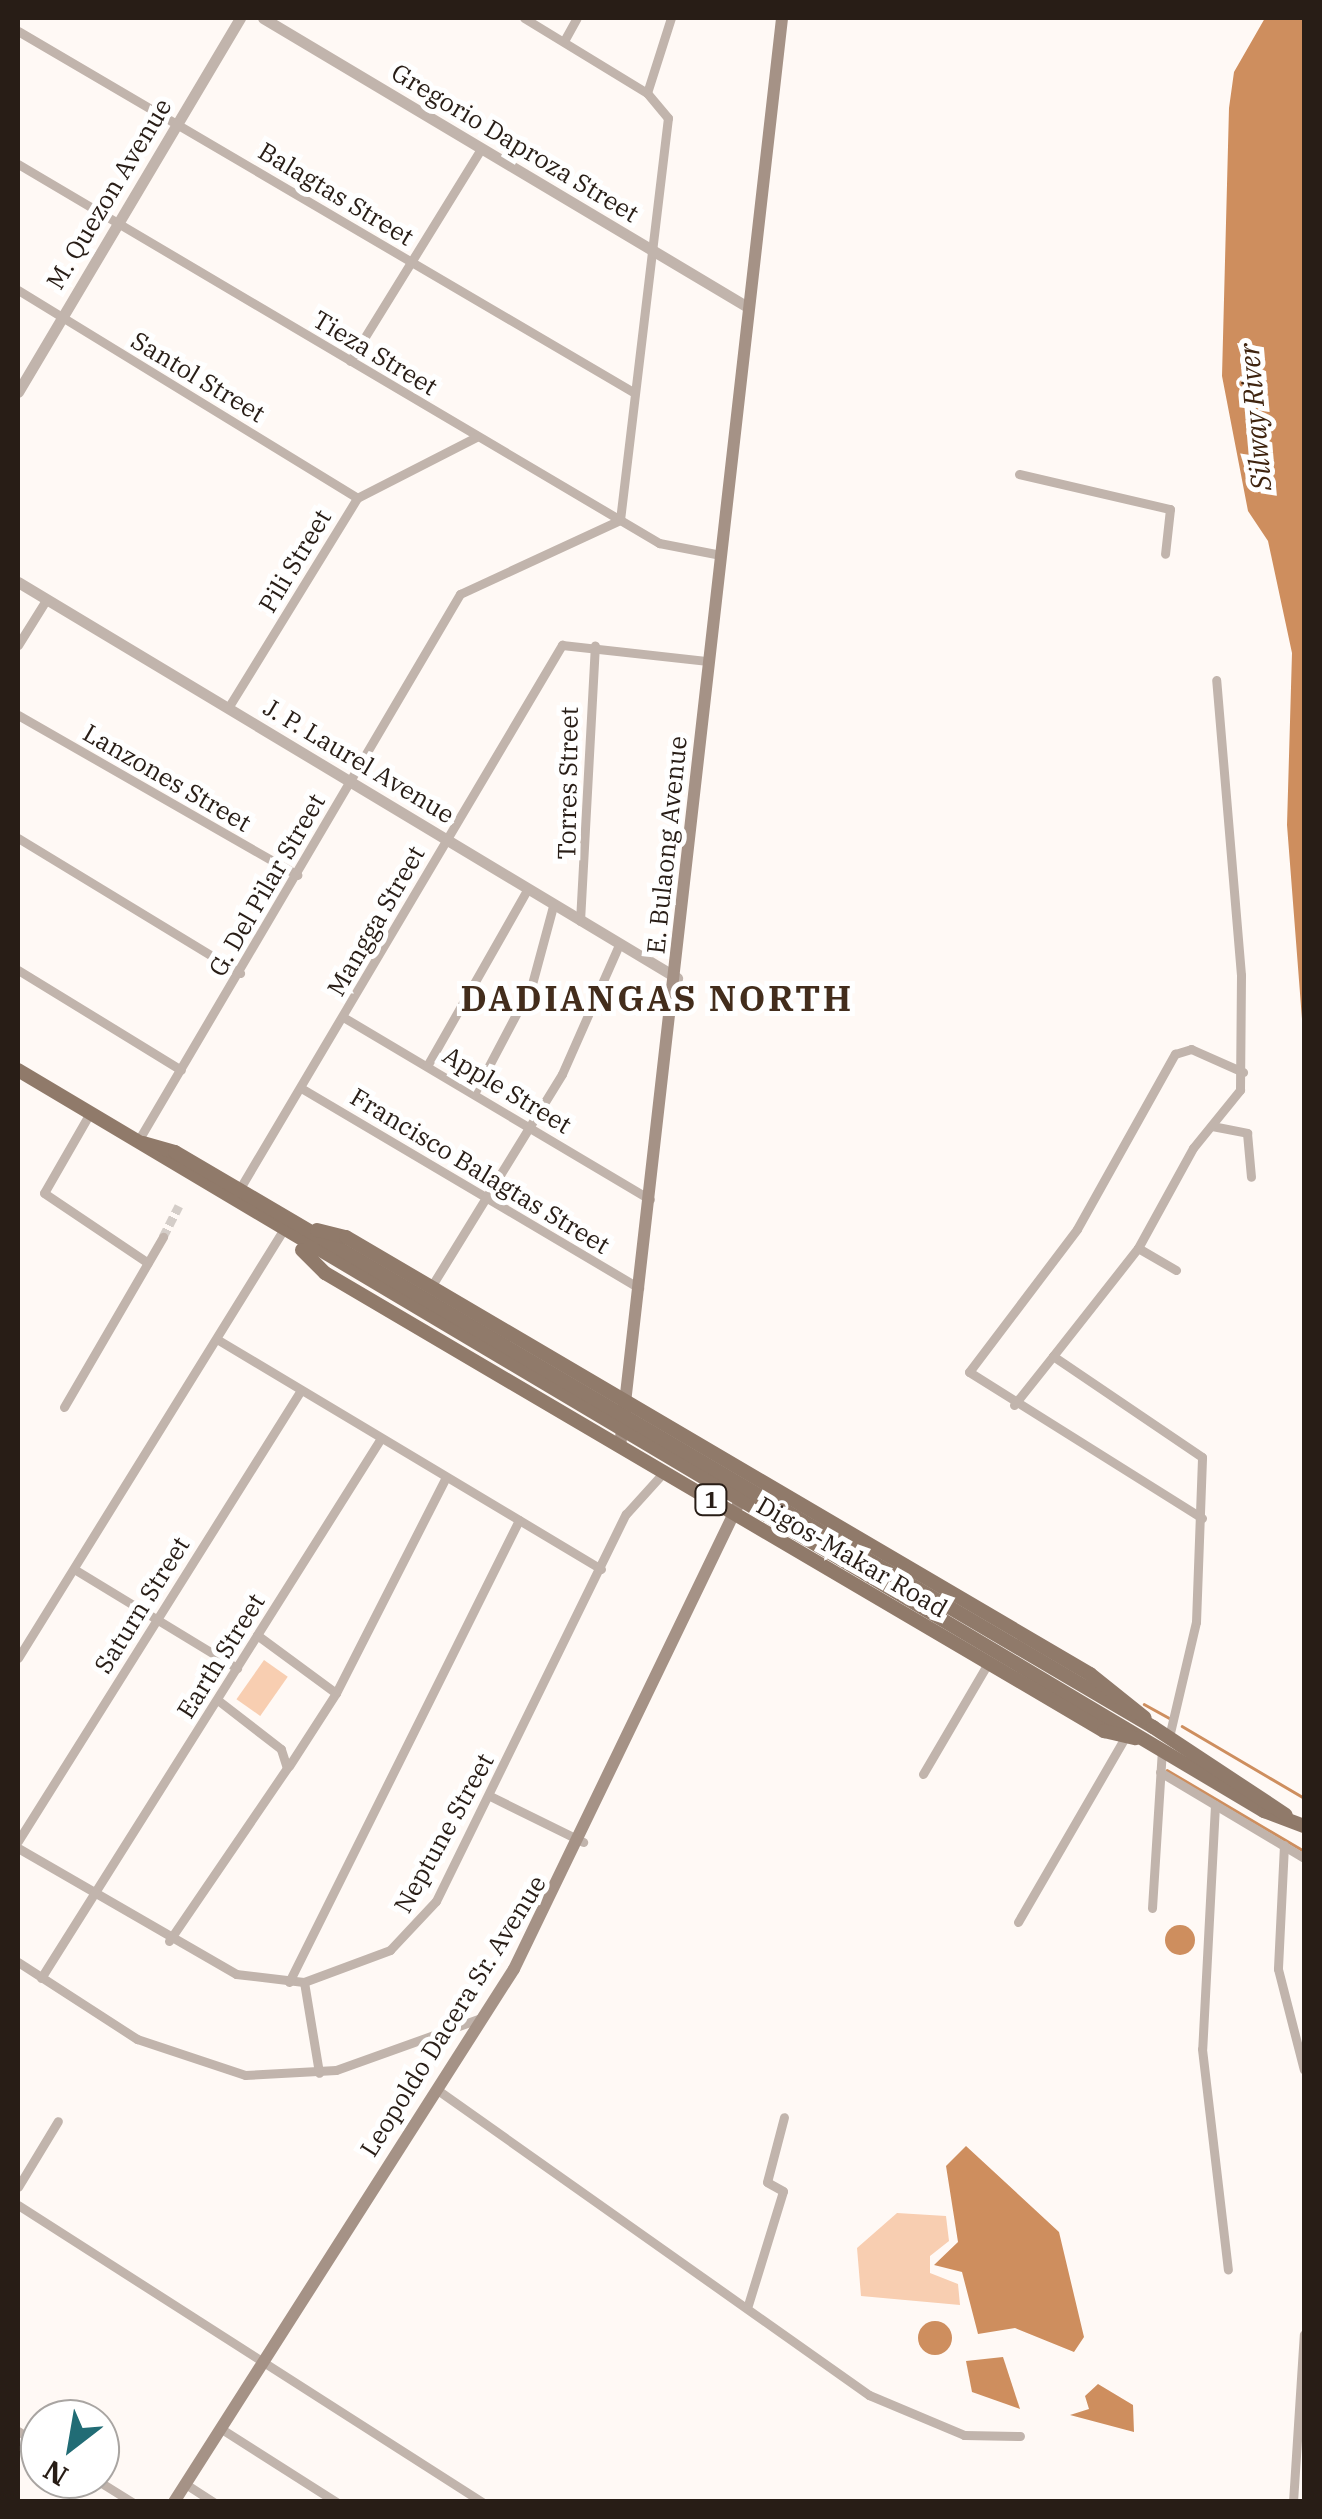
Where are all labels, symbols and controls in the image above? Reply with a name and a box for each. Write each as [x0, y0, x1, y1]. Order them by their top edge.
street label: Gregorio Daproza Street [386, 57, 644, 229]
street label: M. Quezon Avenue [40, 93, 178, 295]
street label: Balagtas Street [253, 136, 419, 252]
street label: Tieza Street [307, 304, 443, 402]
street label: Santol Street [126, 325, 270, 429]
water label: Silway River [1232, 342, 1278, 492]
street label: Pili Street [253, 504, 337, 618]
street label: J. P. Laurel Avenue [258, 692, 460, 830]
street label: Torres Street [552, 706, 584, 860]
street label: Lanzones Street [78, 718, 256, 838]
street label: E. Bulaong Avenue [641, 735, 693, 955]
street label: G. Del Pilar Street [203, 788, 331, 982]
street label: Mangga Street [321, 841, 431, 1001]
district label: DADIANGAS NORTH [460, 977, 854, 1019]
street label: Apple Street [437, 1040, 577, 1140]
street label: Francisco Balagtas Street [345, 1082, 615, 1260]
road number: 1 [694, 1483, 728, 1517]
street label: Digos-Makar Road [751, 1490, 953, 1624]
street label: Saturn Street [88, 1531, 196, 1679]
street label: Earth Street [171, 1588, 271, 1724]
street label: Neptune Street [388, 1748, 500, 1918]
street label: Leopoldo Dacera Sr. Avenue [354, 1870, 552, 2162]
north arrow [20, 2399, 120, 2499]
text: N [36, 2452, 74, 2495]

